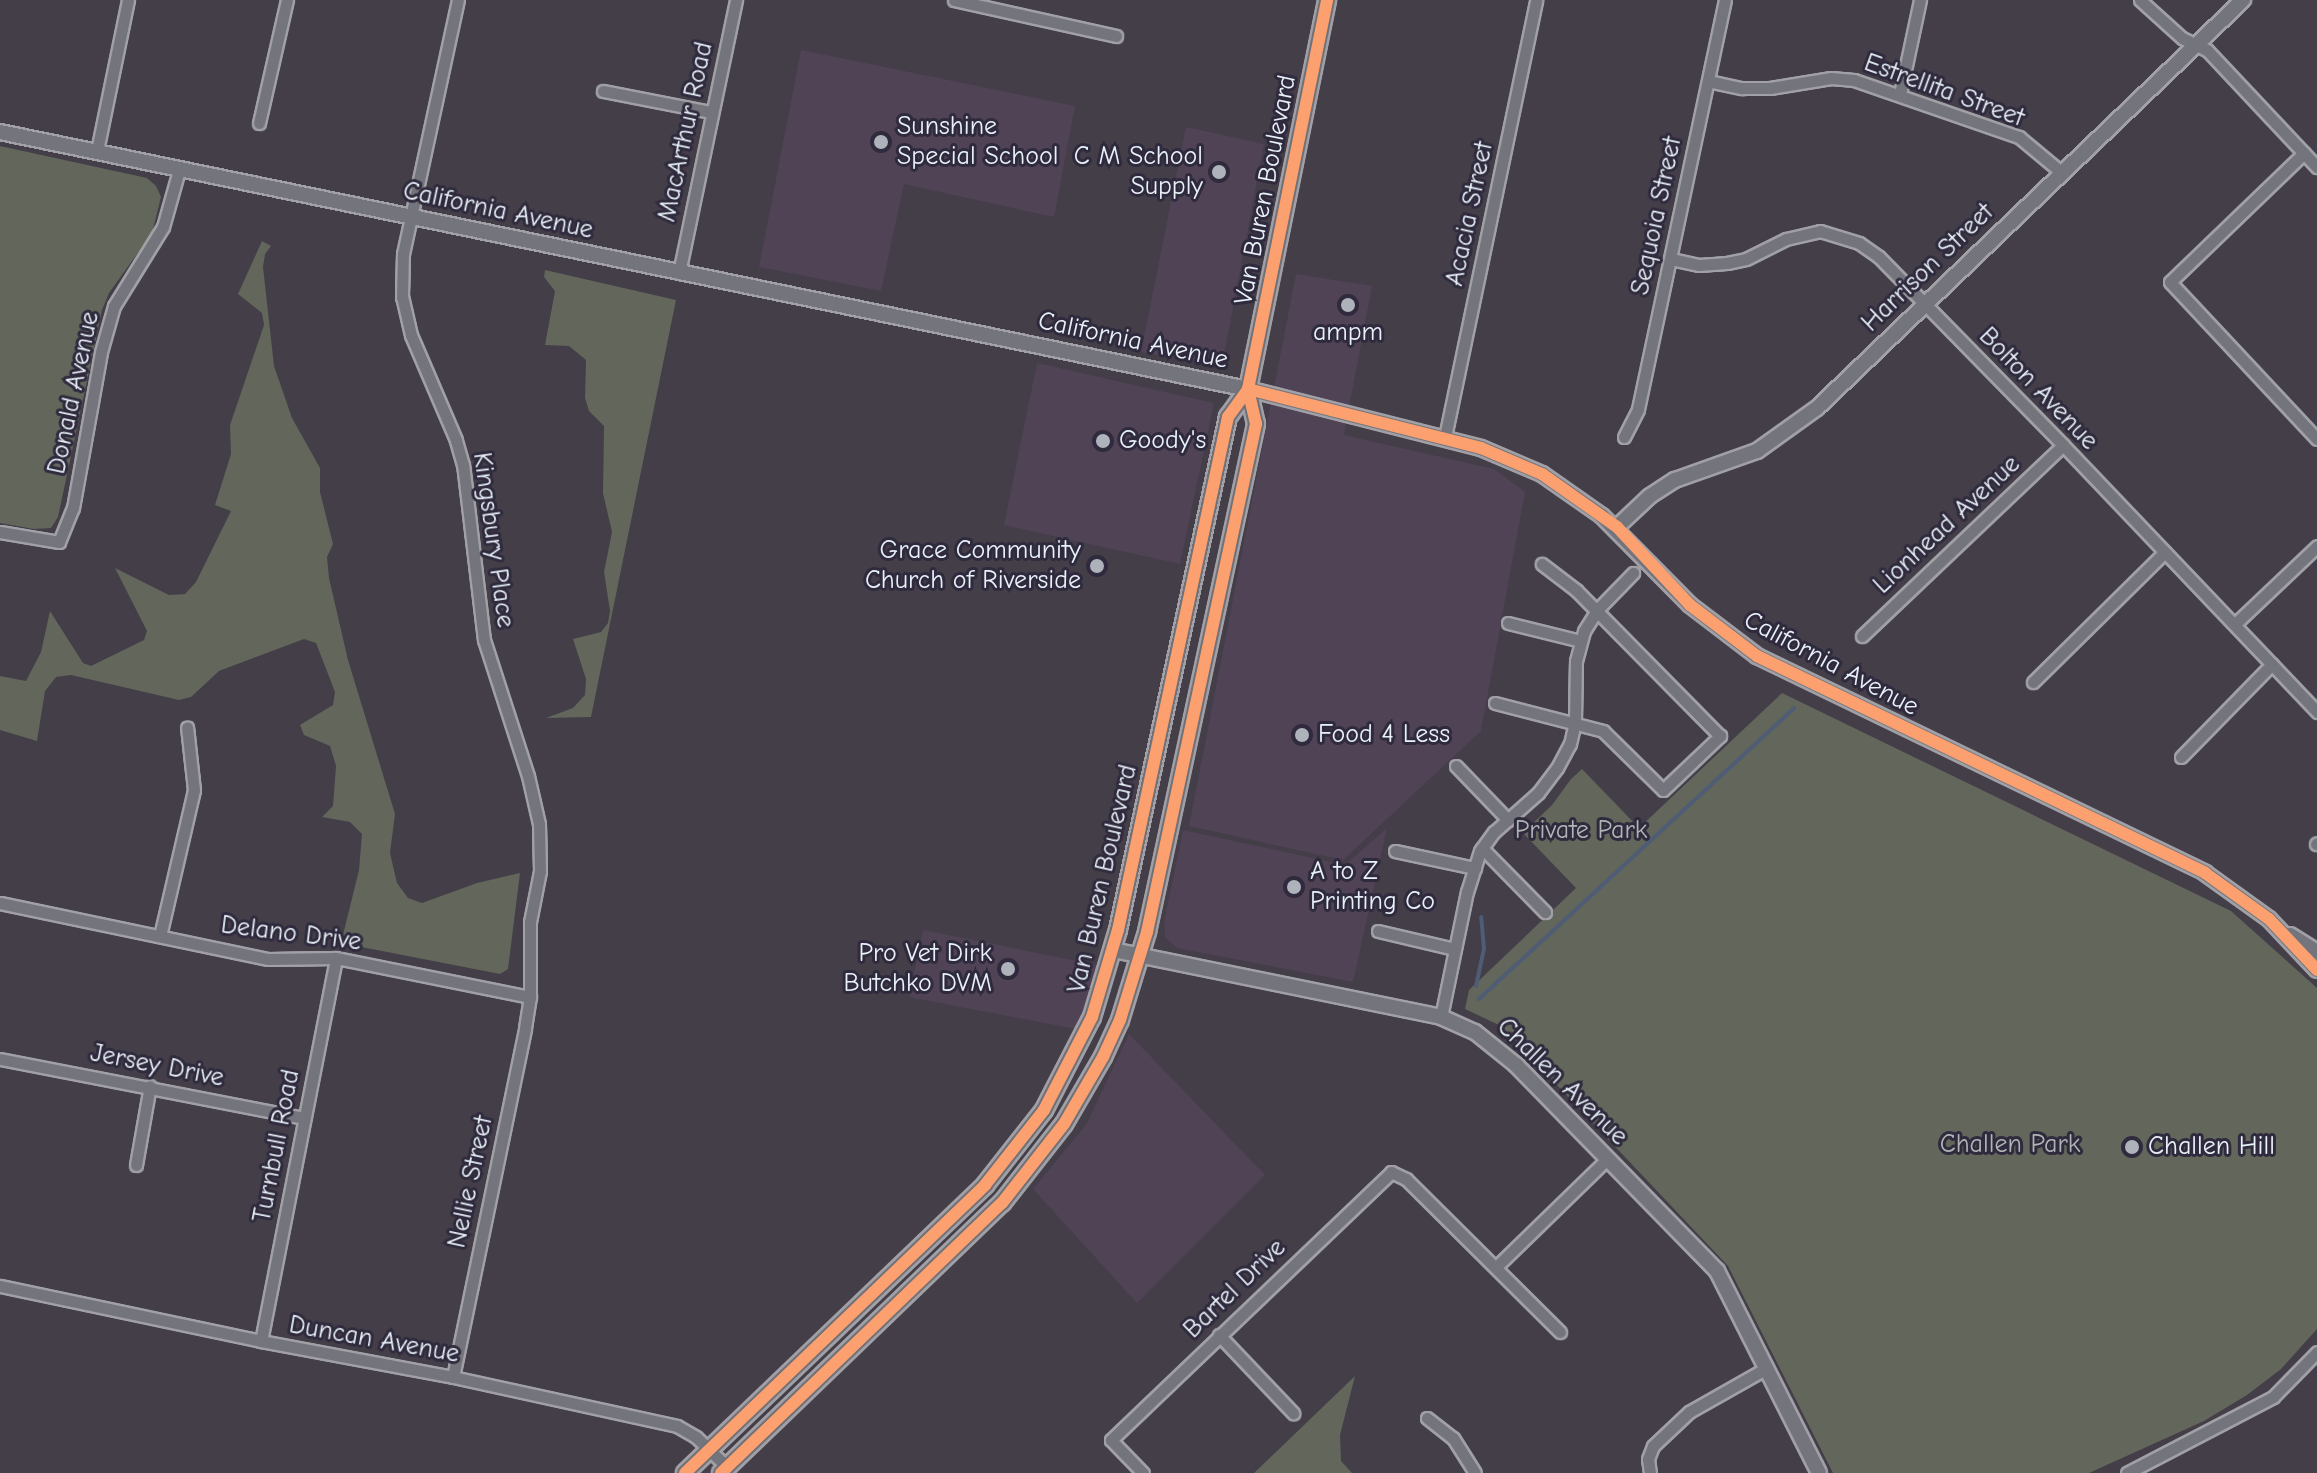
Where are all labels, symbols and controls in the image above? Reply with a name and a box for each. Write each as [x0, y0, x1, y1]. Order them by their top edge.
street label: MacArthur Road [652, 39, 720, 225]
street label: Estrellita Street [1860, 48, 2028, 134]
street label: Van Buren Boulevard [1228, 73, 1304, 307]
place label: Sunshine Special School [897, 111, 1058, 172]
marker: Sunshine Special School [872, 133, 890, 151]
street label: Sequoia Street [1625, 134, 1689, 298]
street label: Acacia Street [1439, 139, 1501, 289]
place label: C M School Supply [1074, 141, 1203, 202]
marker: C M School Supply [1210, 163, 1228, 181]
street label: California Avenue [400, 176, 596, 246]
street label: Harrison Street [1856, 197, 2000, 339]
marker: ampm [1339, 296, 1357, 314]
street label: California Avenue [1035, 306, 1231, 376]
street label: Donald Avenue [42, 309, 106, 477]
place label: ampm [1313, 317, 1383, 349]
street label: Bolton Avenue [1972, 321, 2104, 457]
place label: Goody's [1119, 425, 1206, 457]
marker: Goody's [1094, 432, 1112, 450]
street label: Lionhead Avenue [1867, 449, 2027, 601]
street label: Kingsbury Place [465, 450, 521, 630]
place label: Grace Community Church of Riverside [865, 535, 1081, 596]
marker: Grace Community Church of Riverside [1088, 557, 1106, 575]
street label: California Avenue [1738, 605, 1924, 723]
place label: Food 4 Less [1318, 719, 1450, 751]
marker: Food 4 Less [1293, 726, 1311, 744]
street label: Van Buren Boulevard [1062, 762, 1144, 996]
park label: Private Park [1515, 815, 1647, 847]
place label: A to Z Printing Co [1310, 856, 1435, 918]
marker: A to Z Printing Co [1285, 878, 1303, 896]
street label: Delano Drive [219, 910, 363, 958]
place label: Pro Vet Dirk Butchko DVM [843, 938, 992, 1000]
marker: Pro Vet Dirk Butchko DVM [999, 960, 1017, 978]
street label: Challen Avenue [1490, 1012, 1634, 1152]
street label: Jersey Drive [88, 1038, 226, 1094]
street label: Turnbull Road [247, 1067, 307, 1225]
street label: Nellie Street [442, 1113, 500, 1251]
park label: Challen Park [1940, 1129, 2080, 1161]
place label: Challen Hill [2148, 1131, 2275, 1163]
marker: Challen Hill [2123, 1138, 2141, 1156]
street label: Bartel Drive [1177, 1233, 1293, 1345]
street label: Duncan Avenue [287, 1310, 461, 1370]

